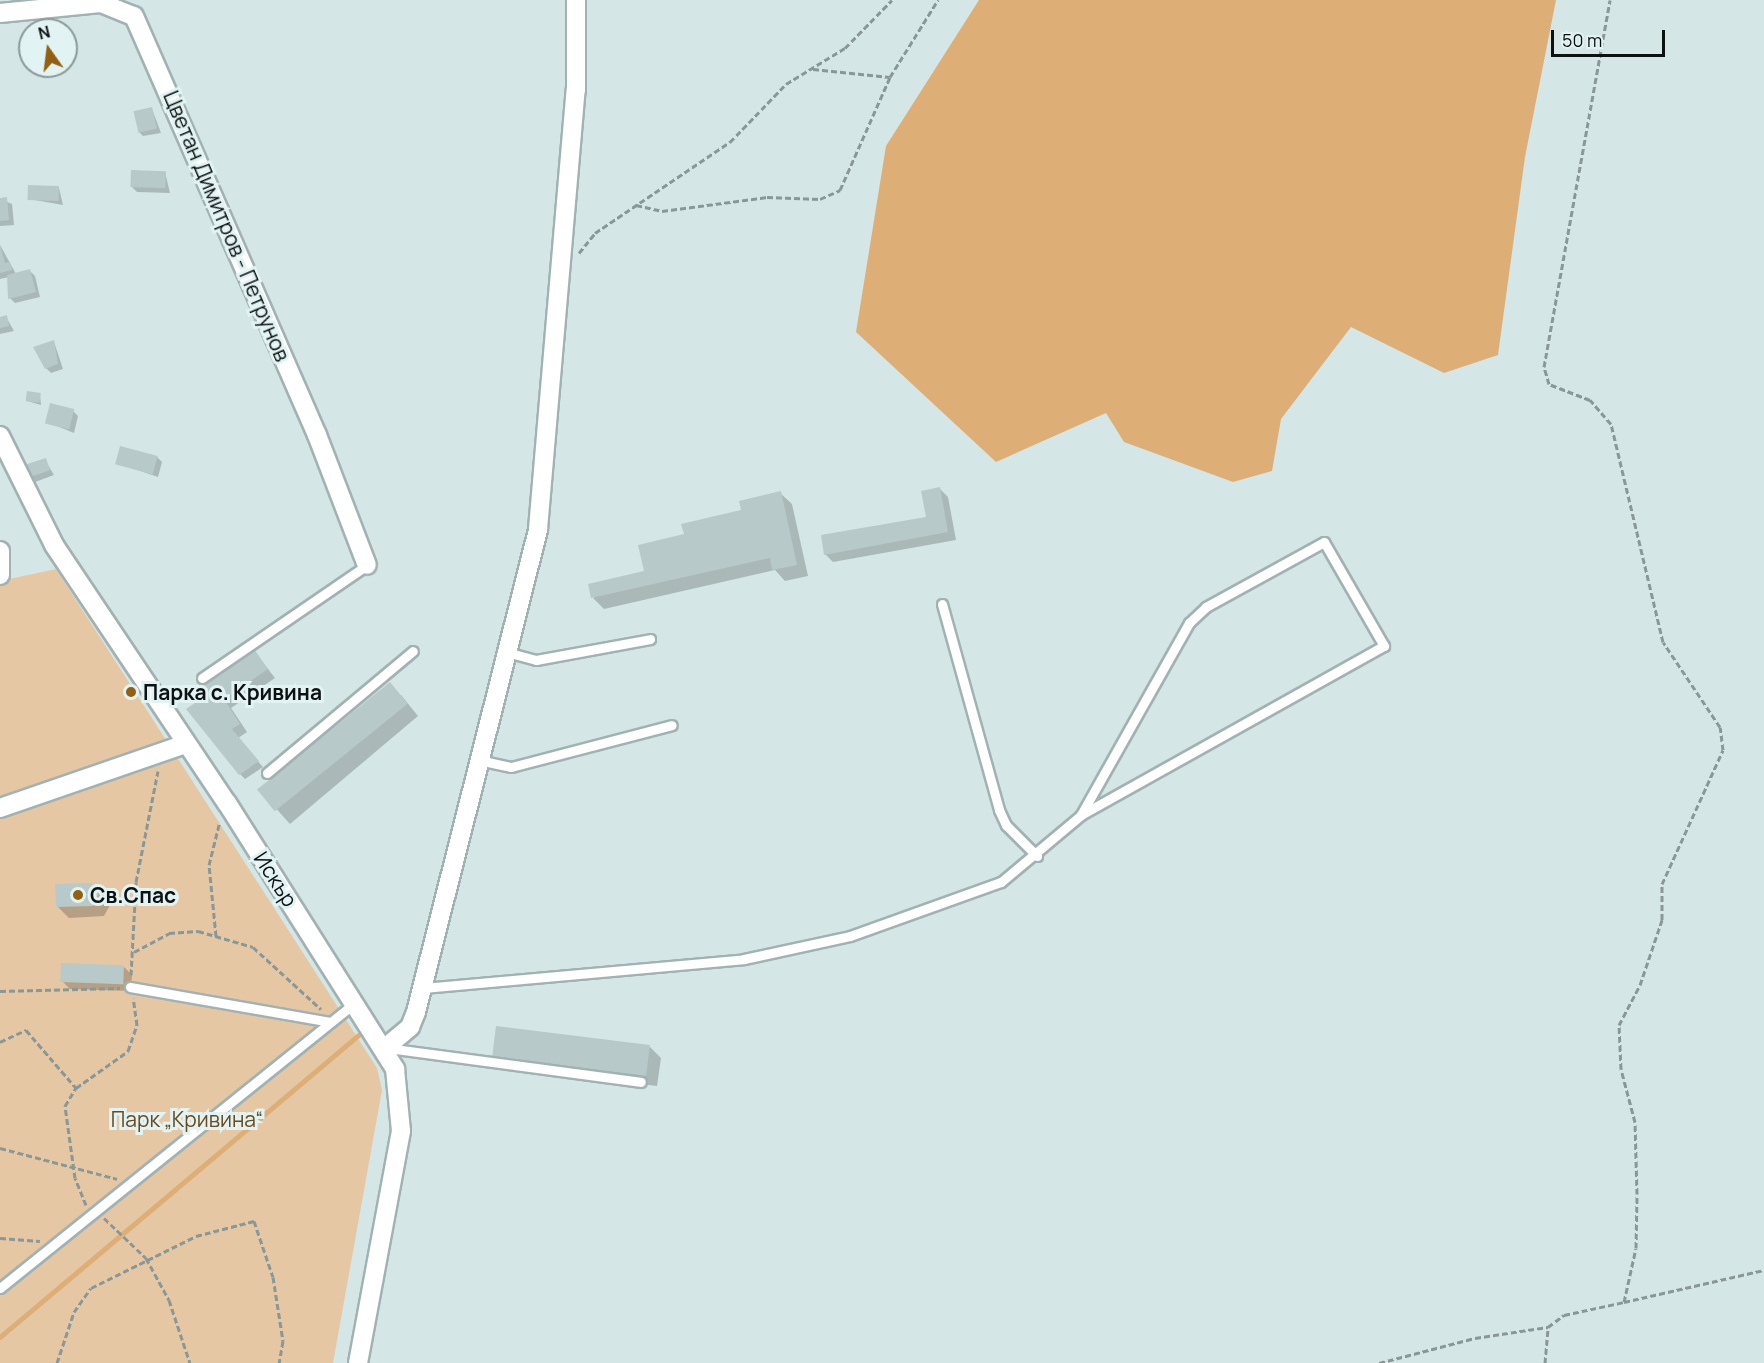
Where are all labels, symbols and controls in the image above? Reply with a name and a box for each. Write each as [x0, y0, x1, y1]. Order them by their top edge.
north arrow [18, 18, 78, 78]
scale bar [1554, 18, 1668, 56]
text: N [36, 20, 52, 45]
text: 50 m [1562, 28, 1602, 52]
street label: Цветан Димитров - Петрунов [159, 87, 295, 365]
place label: Парка с. Кривина [143, 679, 322, 705]
marker: Парка с. Кривина [124, 685, 138, 699]
street label: Искър [249, 847, 303, 911]
place label: Св.Спас [90, 882, 176, 908]
marker: Св.Спас [71, 888, 85, 902]
park label: Парк „Кривина“ [111, 1106, 263, 1132]

